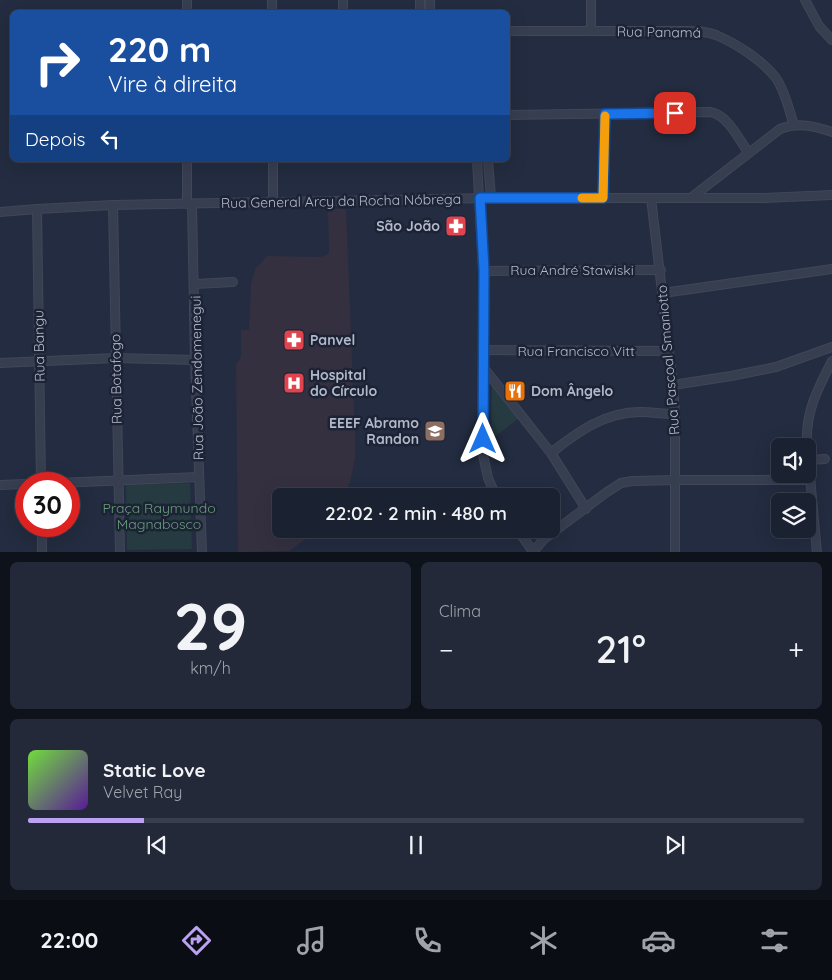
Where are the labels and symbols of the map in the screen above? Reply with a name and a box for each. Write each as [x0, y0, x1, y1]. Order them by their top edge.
street label: Rua Panamá [617, 22, 701, 42]
pin [654, 92, 696, 134]
street label: Rua General Arcy da Rocha Nóbrega [221, 190, 461, 212]
pharmacy icon: São João [444, 214, 468, 238]
place label: São João [376, 217, 440, 235]
street label: Rua André Stawiski [510, 261, 634, 279]
street label: Rua Pascoal Smaniotto [652, 284, 684, 436]
street label: Rua João Zendomenegui [187, 295, 207, 461]
street label: Rua Bangu [29, 310, 49, 382]
pharmacy icon: Panvel [282, 328, 306, 352]
place label: Panvel [310, 331, 355, 349]
street label: Rua Botafogo [106, 334, 126, 424]
street label: Rua Francisco Vitt [517, 342, 635, 360]
place label: Hospital do Círculo [310, 366, 377, 400]
hospital icon: Hospital do Círculo [282, 371, 306, 395]
restaurant icon: Dom Ângelo [503, 379, 527, 403]
place label: Dom Ângelo [531, 382, 614, 400]
position arrow [456, 412, 508, 464]
place label: EEEF Abramo Randon [329, 414, 419, 448]
school or university icon: EEEF Abramo Randon [423, 419, 447, 443]
speed limit sign: 30 [15, 472, 80, 537]
park label: Praça Raymundo Magnabosco [102, 499, 216, 533]

